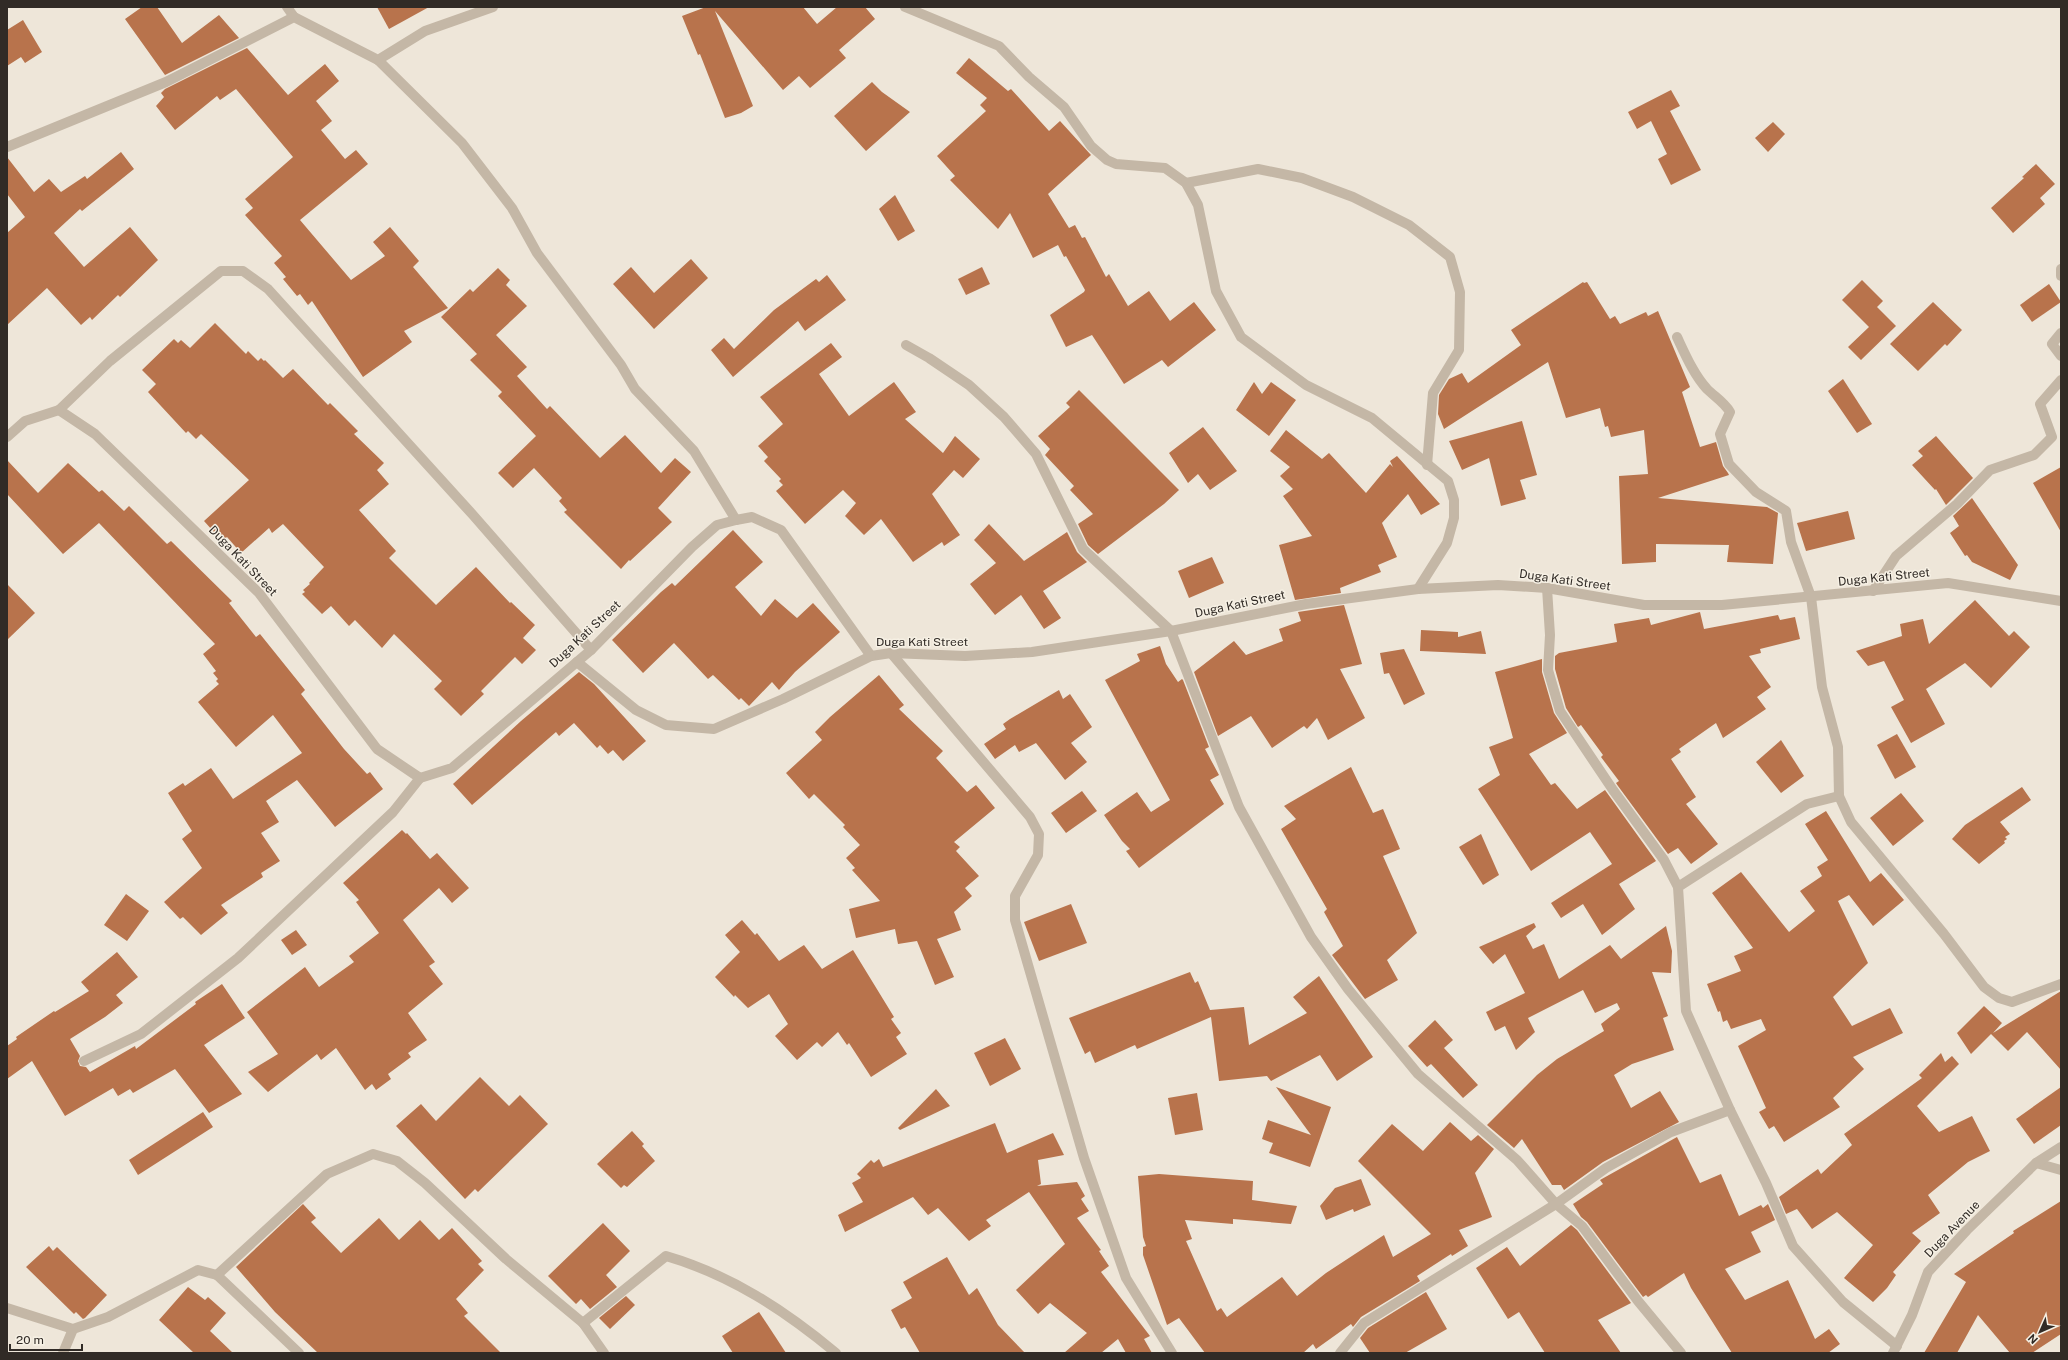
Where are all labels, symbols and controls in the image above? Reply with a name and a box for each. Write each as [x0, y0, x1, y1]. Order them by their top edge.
street label: Duga Kati Street [206, 523, 280, 599]
street label: Duga Kati Street [1837, 565, 1931, 589]
street label: Duga Kati Street [1518, 567, 1612, 593]
street label: Duga Kati Street [1193, 588, 1287, 620]
street label: Duga Kati Street [547, 597, 624, 671]
street label: Duga Kati Street [876, 635, 968, 649]
street label: Duga Avenue [1921, 1198, 1983, 1260]
north arrow [2020, 1312, 2060, 1352]
scale bar [10, 1326, 82, 1352]
text: N [2026, 1332, 2040, 1346]
text: 20 m [16, 1333, 44, 1347]

